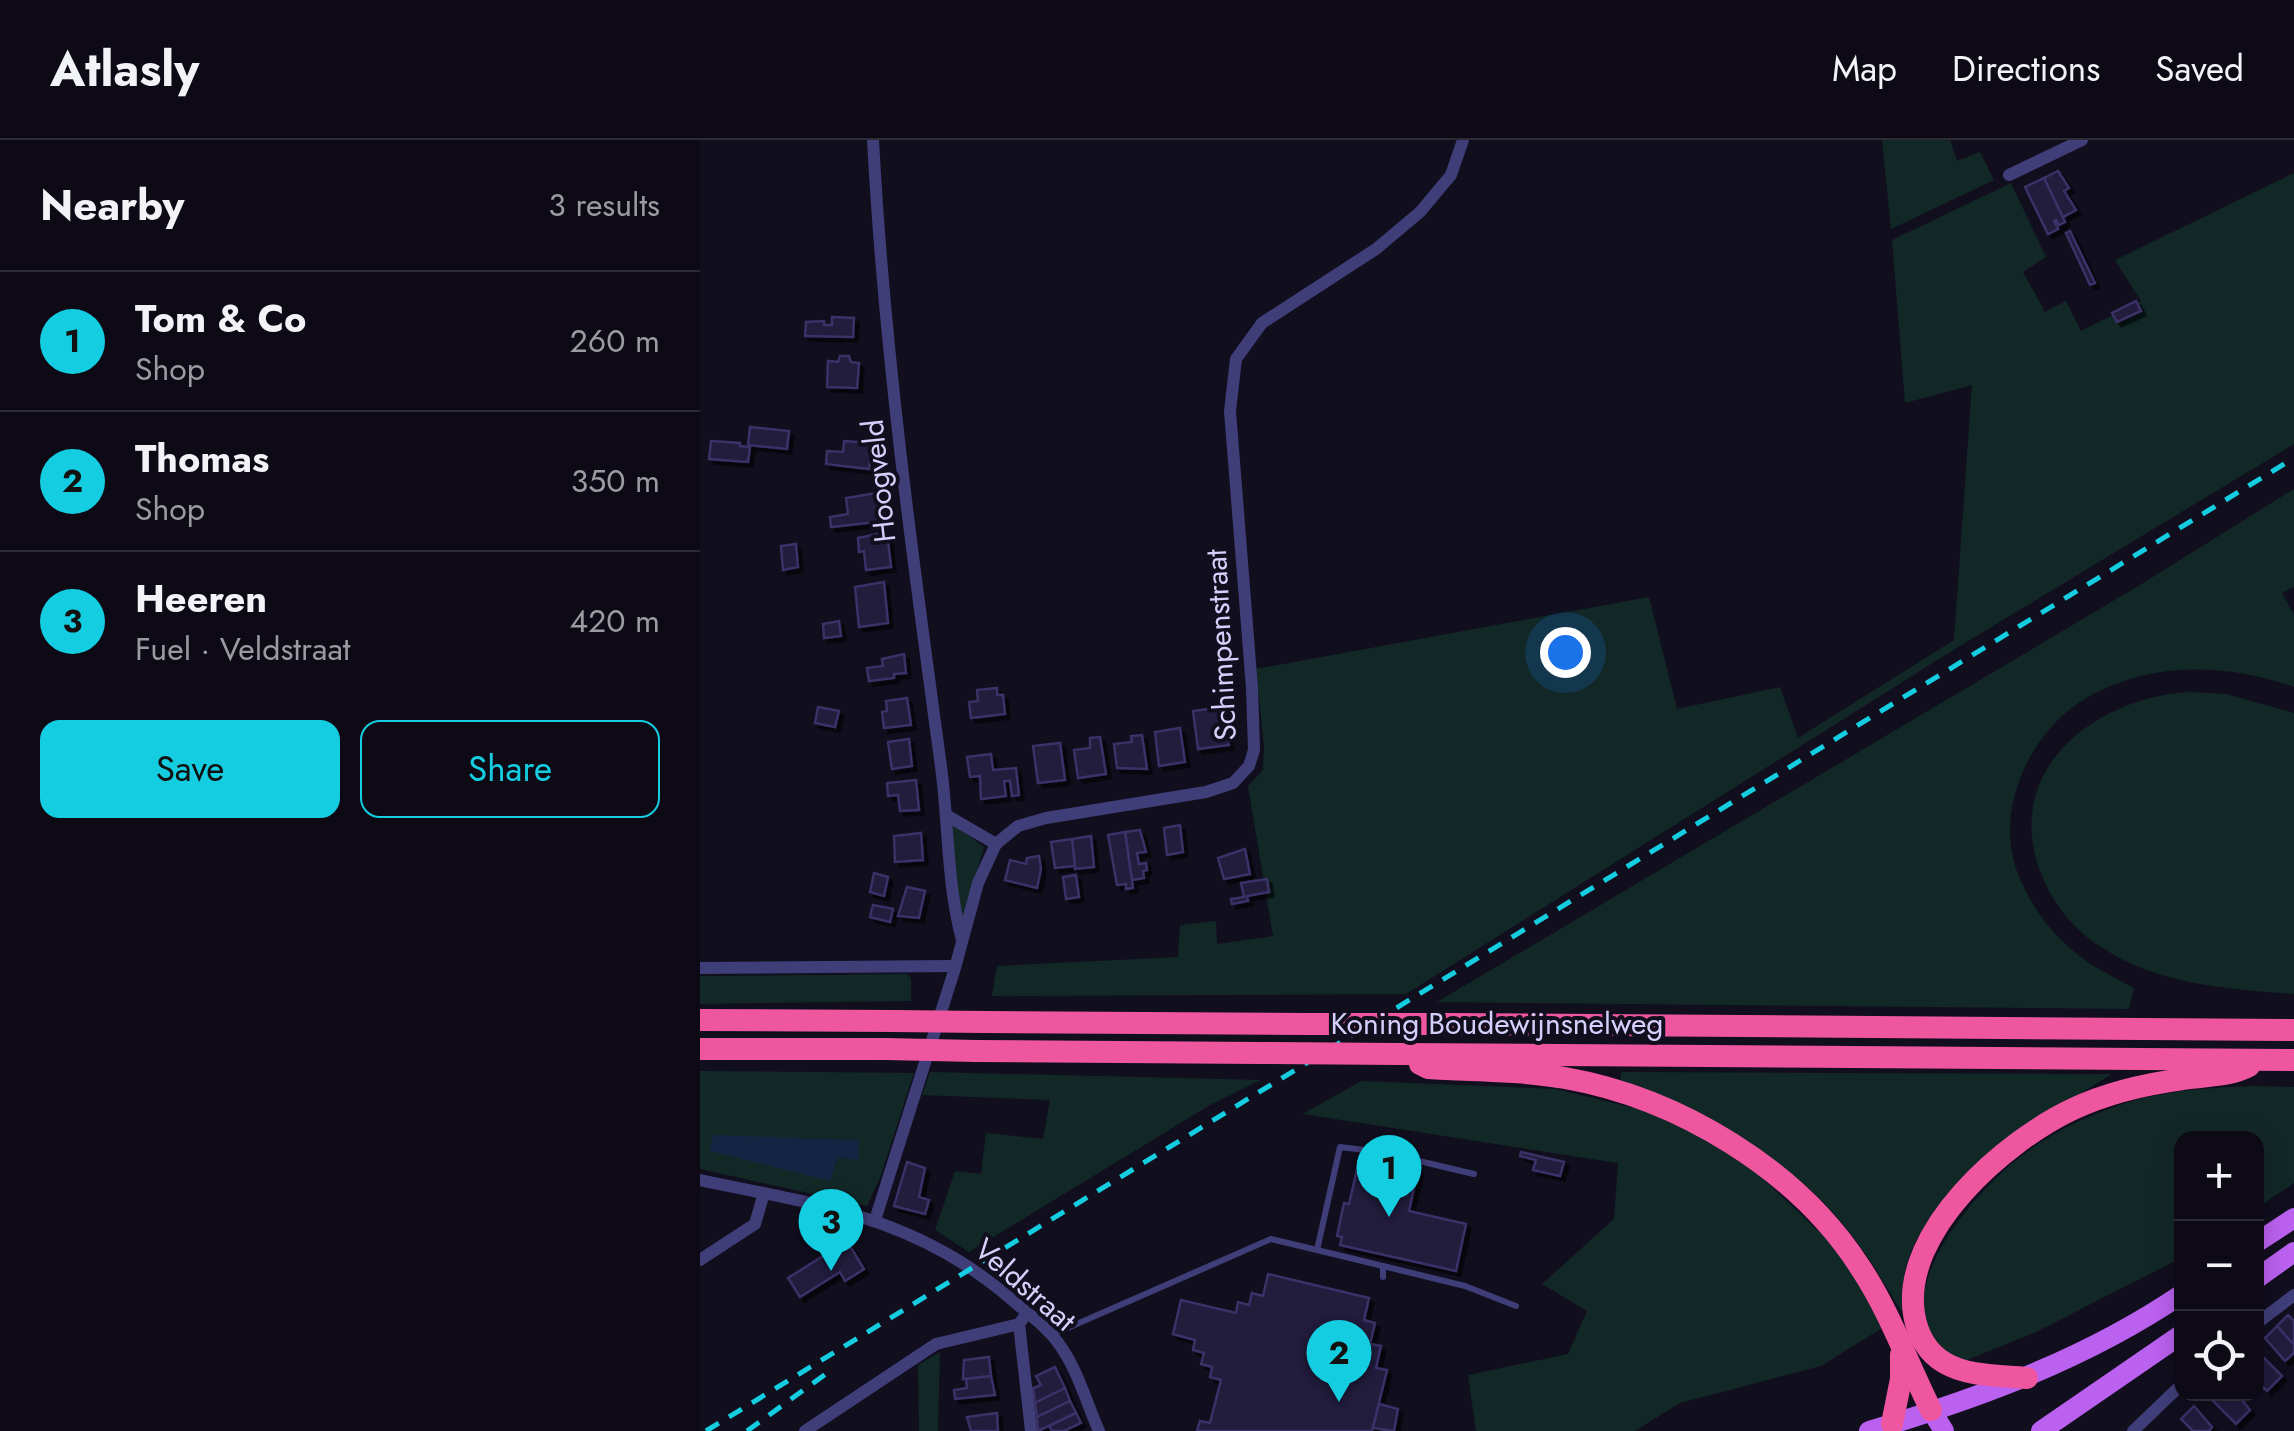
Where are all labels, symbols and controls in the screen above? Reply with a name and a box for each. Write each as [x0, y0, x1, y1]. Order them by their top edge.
text: Atlasly [50, 35, 199, 104]
text: Map [1832, 44, 1897, 94]
text: Directions [1952, 44, 2100, 94]
text: Saved [2155, 44, 2244, 94]
text: Nearby [40, 175, 184, 236]
text: 3 results [548, 182, 660, 228]
text: Tom & Co [135, 291, 307, 346]
text: 1 [64, 318, 81, 364]
text: 260 m [570, 318, 660, 364]
text: Shop [135, 346, 205, 392]
street label: Hoogveld [851, 417, 906, 545]
text: Thomas [135, 431, 269, 486]
text: 2 [62, 458, 83, 504]
text: 350 m [571, 458, 660, 504]
text: Shop [135, 486, 205, 532]
street label: Schimpenstraat [1194, 547, 1247, 742]
text: Heeren [135, 571, 267, 626]
text: 3 [63, 598, 82, 644]
text: 420 m [569, 598, 660, 644]
text: Fuel · Veldstraat [135, 626, 350, 672]
your location [1540, 627, 1591, 678]
button: Save [40, 720, 340, 818]
button: Share [360, 720, 660, 818]
street label: Koning Boudewijnsnelweg [1331, 1002, 1663, 1045]
map controls [2174, 1131, 2264, 1401]
button: + [2174, 1131, 2264, 1221]
pin: 1 [1356, 1134, 1422, 1217]
pin: 3 [798, 1188, 864, 1271]
button: − [2174, 1221, 2264, 1311]
street label: Veldstraat [965, 1228, 1086, 1342]
button: locate [2174, 1311, 2264, 1401]
pin: 2 [1306, 1320, 1372, 1402]

